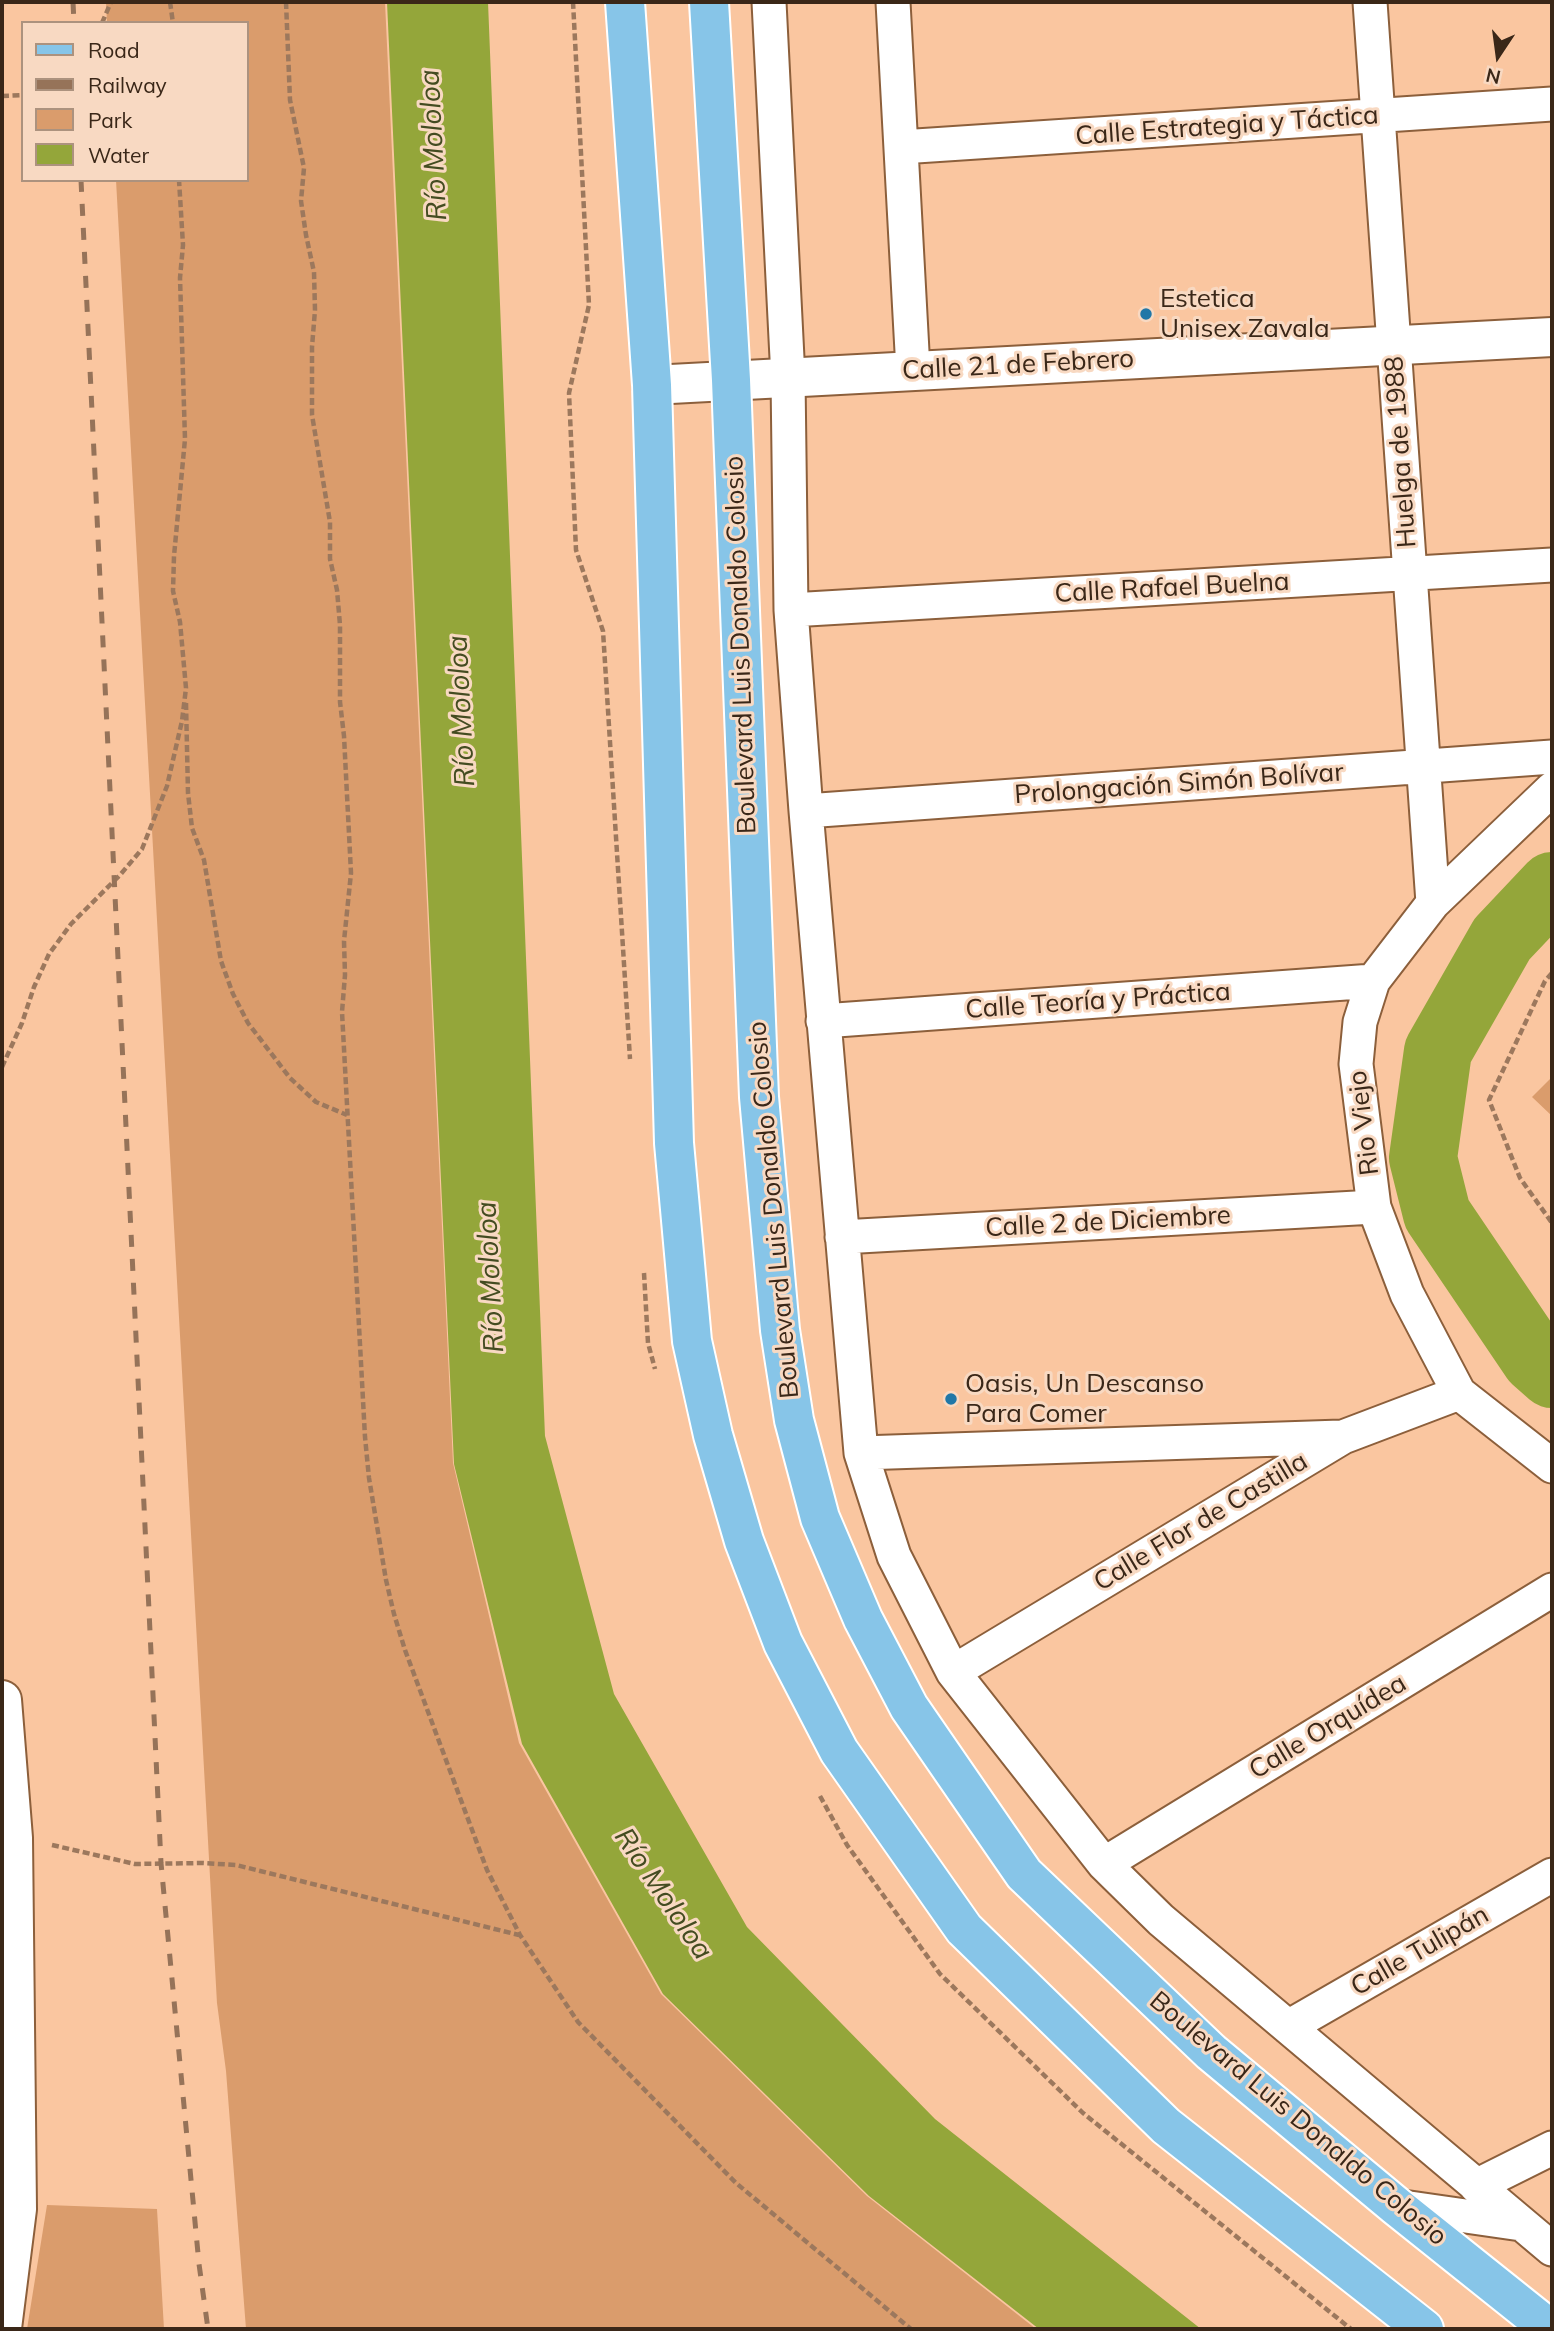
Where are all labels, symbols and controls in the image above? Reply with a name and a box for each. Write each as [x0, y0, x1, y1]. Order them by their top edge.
legend [21, 21, 248, 182]
north arrow [1463, 21, 1533, 91]
text: Road [88, 37, 139, 63]
text: N [1484, 63, 1503, 90]
water label: Río Mololoa [413, 68, 455, 222]
text: Railway [88, 72, 167, 98]
street label: Calle Estrategia y Táctica [1074, 100, 1380, 152]
text: Park [88, 107, 132, 133]
text: Water [88, 142, 149, 168]
place label: Estetica Unisex Zavala [1160, 283, 1330, 344]
marker: Estetica Unisex Zavala [1138, 306, 1154, 322]
street label: Calle 21 de Febrero [901, 343, 1135, 387]
street label: Huelga de 1988 [1379, 355, 1423, 549]
street label: Boulevard Luis Donaldo Colosio [719, 455, 763, 835]
street label: Calle Rafael Buelna [1054, 566, 1290, 610]
water label: Río Mololoa [441, 634, 483, 788]
street label: Prolongación Simón Bolívar [1013, 757, 1345, 811]
street label: Calle Teoría y Práctica [964, 976, 1232, 1026]
street label: Boulevard Luis Donaldo Colosio [742, 1020, 806, 1400]
street label: Rio Viejo [1342, 1069, 1386, 1177]
water label: Río Mololoa [470, 1200, 512, 1354]
street label: Calle 2 de Diciembre [984, 1200, 1232, 1244]
place label: Oasis, Un Descanso Para Comer [965, 1368, 1204, 1430]
marker: Oasis, Un Descanso Para Comer [943, 1391, 959, 1407]
street label: Calle Flor de Castilla [1089, 1446, 1313, 1598]
street label: Calle Orquídea [1244, 1668, 1412, 1786]
water label: Río Mololoa [607, 1822, 719, 1966]
street label: Calle Tulipán [1346, 1899, 1494, 2003]
street label: Boulevard Luis Donaldo Colosio [1143, 1985, 1453, 2253]

